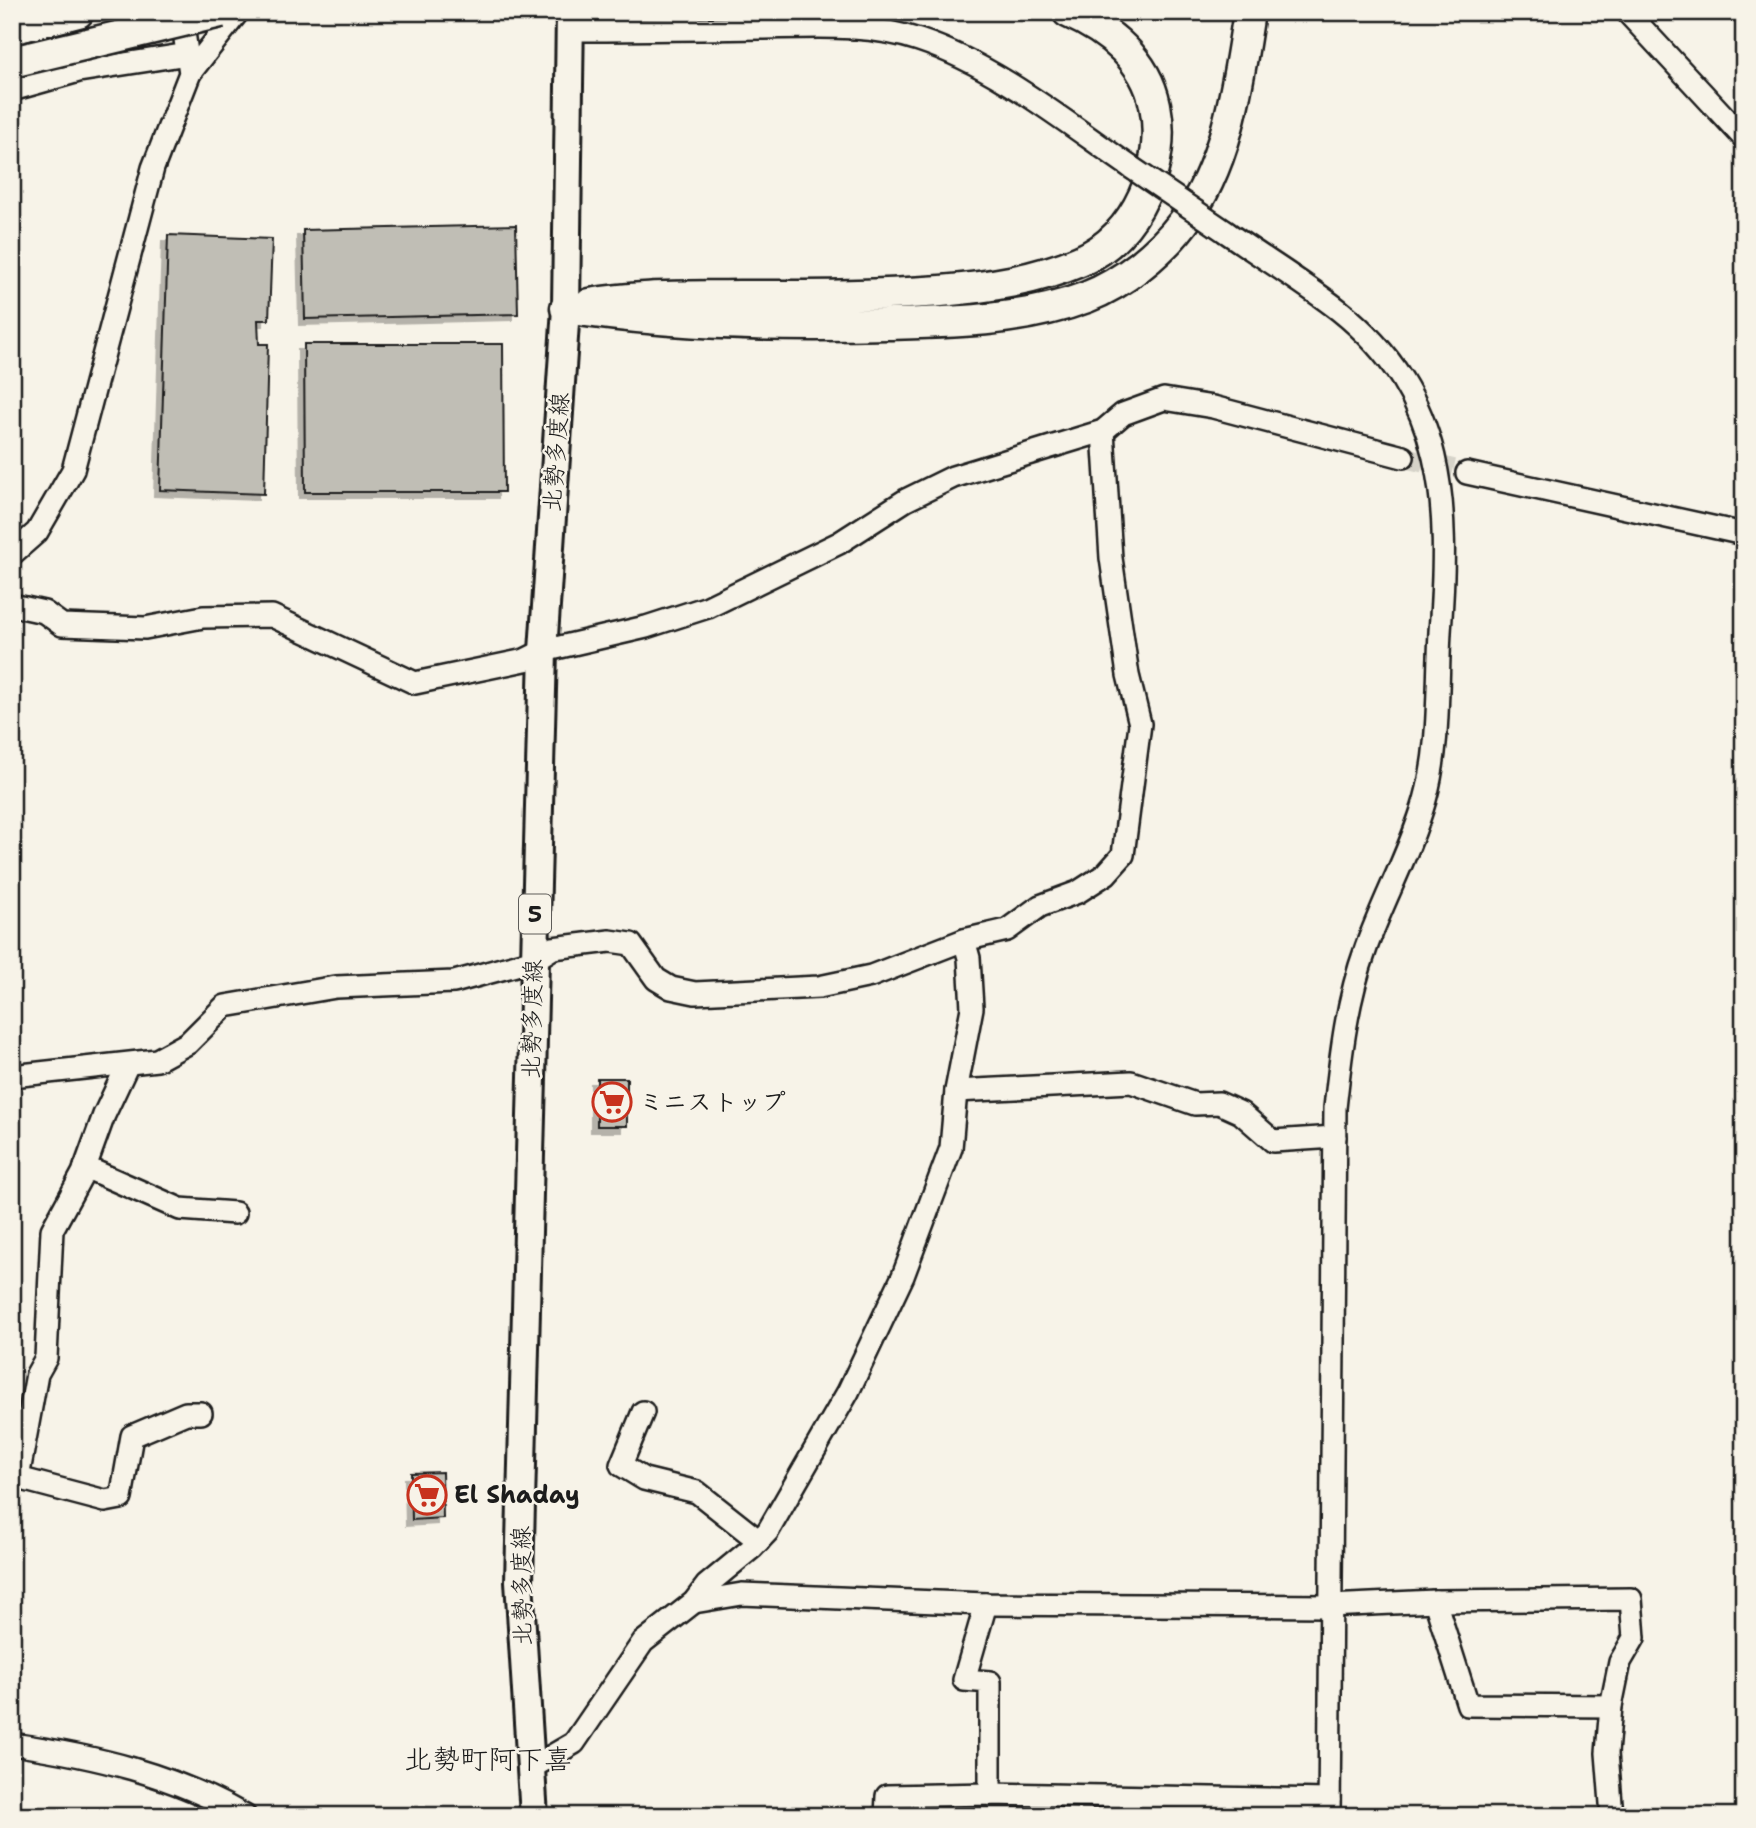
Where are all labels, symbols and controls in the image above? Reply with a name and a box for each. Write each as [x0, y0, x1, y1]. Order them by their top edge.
street label: 北勢多度線 [536, 391, 576, 513]
road number: 5 [519, 894, 551, 934]
street label: 北勢多度線 [515, 959, 549, 1079]
supermarket icon: ミニストップ [591, 1081, 633, 1123]
place label: ミニストップ [639, 1086, 785, 1118]
supermarket icon: El Shaday [406, 1474, 448, 1516]
place label: El Shaday [454, 1479, 580, 1511]
street label: 北勢多度線 [505, 1526, 539, 1646]
district label: 北勢町阿下喜 [404, 1740, 572, 1778]

